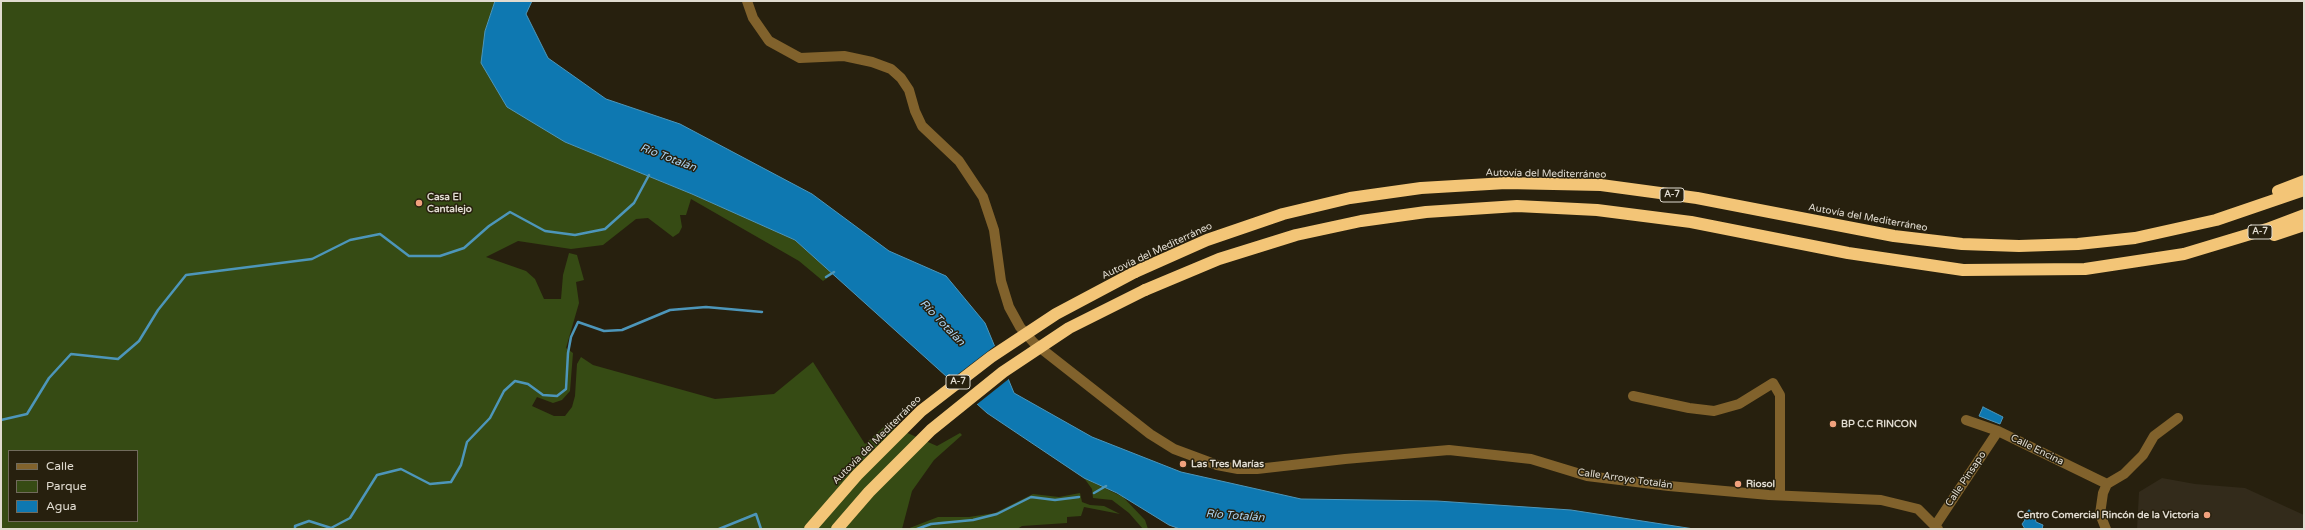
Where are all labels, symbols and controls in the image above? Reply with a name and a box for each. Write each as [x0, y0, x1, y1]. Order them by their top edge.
water label: Río Totalán [638, 141, 698, 175]
street label: Autovía del Mediterráneo [1486, 167, 1606, 181]
road number: A-7 [1660, 188, 1684, 202]
place label: Casa El Cantalejo [427, 191, 472, 214]
marker: Casa El Cantalejo [414, 198, 424, 208]
street label: Autovía del Mediterráneo [1808, 202, 1928, 234]
street label: Autovía del Mediterráneo [1100, 220, 1214, 282]
road number: A-7 [2248, 225, 2272, 239]
water label: Río Totalán [917, 297, 967, 349]
road number: A-7 [946, 375, 970, 389]
street label: Autovía del Mediterráneo [830, 393, 924, 487]
place label: BP C.C RINCON [1841, 418, 1917, 430]
marker: BP C.C RINCON [1828, 419, 1838, 429]
street label: Calle Encina [2008, 432, 2066, 468]
street label: Calle Pinsapo [1943, 449, 1989, 509]
legend [8, 450, 138, 522]
place label: Las Tres Marías [1191, 458, 1264, 470]
text: Calle [46, 459, 74, 473]
marker: Las Tres Marías [1178, 459, 1188, 469]
street label: Calle Arroyo Totalán [1577, 466, 1673, 492]
place label: Riosol [1746, 478, 1775, 490]
text: Parque [46, 479, 87, 493]
marker: Riosol [1733, 479, 1743, 489]
text: Agua [46, 499, 76, 513]
water label: Río Totalán [1205, 507, 1265, 525]
place label: Centro Comercial Rincón de la Victoria [2017, 509, 2199, 521]
marker: Centro Comercial Rincón de la Victoria [2202, 510, 2212, 520]

